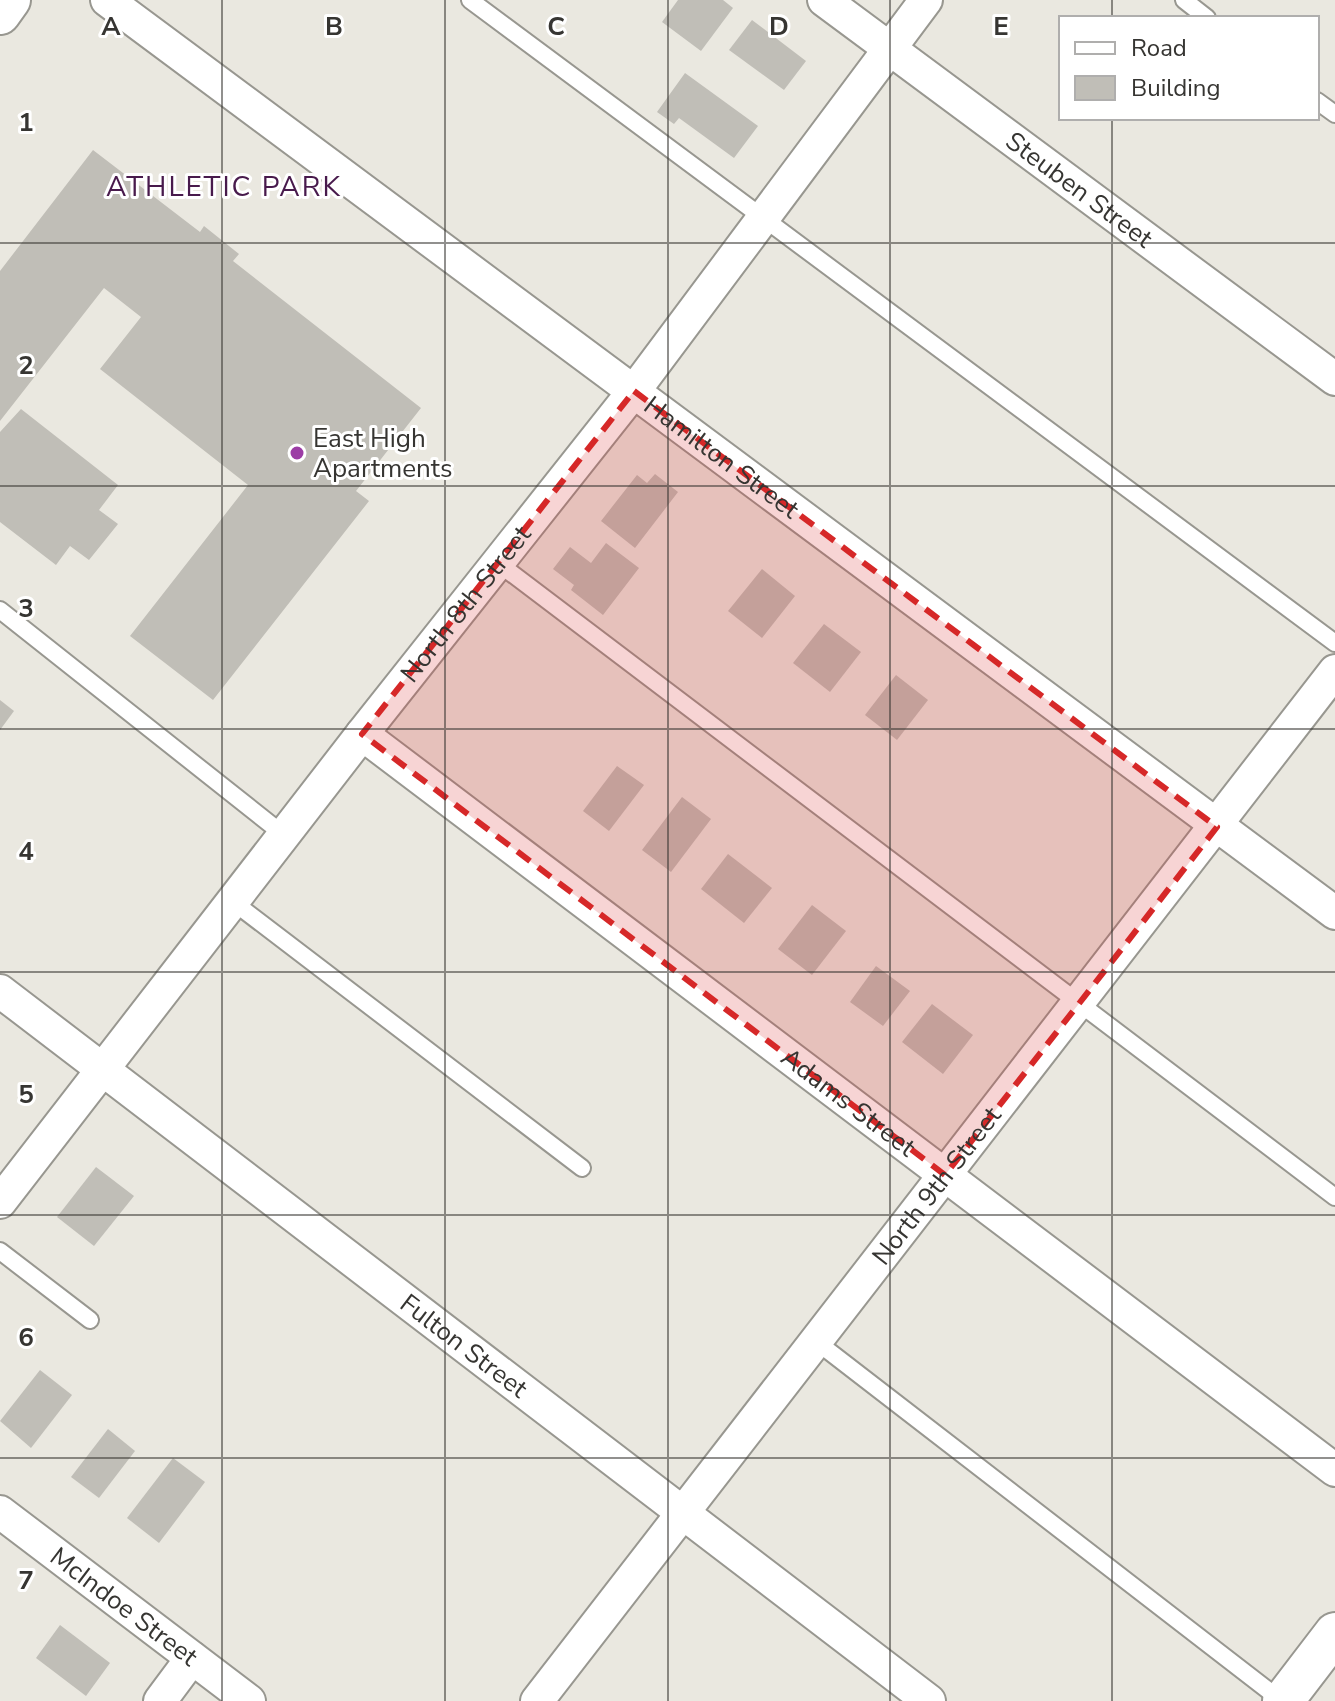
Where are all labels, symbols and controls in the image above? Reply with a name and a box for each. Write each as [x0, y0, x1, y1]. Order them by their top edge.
text: A [101, 9, 121, 44]
text: B [325, 9, 343, 44]
text: C [547, 9, 565, 44]
text: D [769, 9, 789, 44]
text: E [993, 9, 1009, 44]
legend [1059, 16, 1319, 120]
text: Road [1131, 32, 1187, 64]
text: Building [1131, 72, 1221, 104]
text: 1 [18, 105, 34, 140]
street label: Steuben Street [999, 123, 1161, 256]
district label: ATHLETIC PARK [106, 168, 342, 206]
text: 2 [18, 348, 34, 383]
street label: Hamilton Street [637, 388, 807, 527]
place label: East High Apartments [313, 421, 452, 486]
marker: East High Apartments [288, 444, 306, 462]
street label: North 8th Street [392, 517, 539, 690]
text: 3 [18, 591, 34, 626]
text: 4 [18, 834, 34, 869]
street label: Adams Street [774, 1040, 924, 1165]
text: 5 [18, 1077, 34, 1112]
street label: North 9th Street [864, 1098, 1009, 1272]
street label: Fulton Street [393, 1286, 536, 1406]
text: 6 [18, 1320, 34, 1355]
street label: McIndoe Street [43, 1539, 206, 1674]
text: 7 [18, 1563, 34, 1598]

